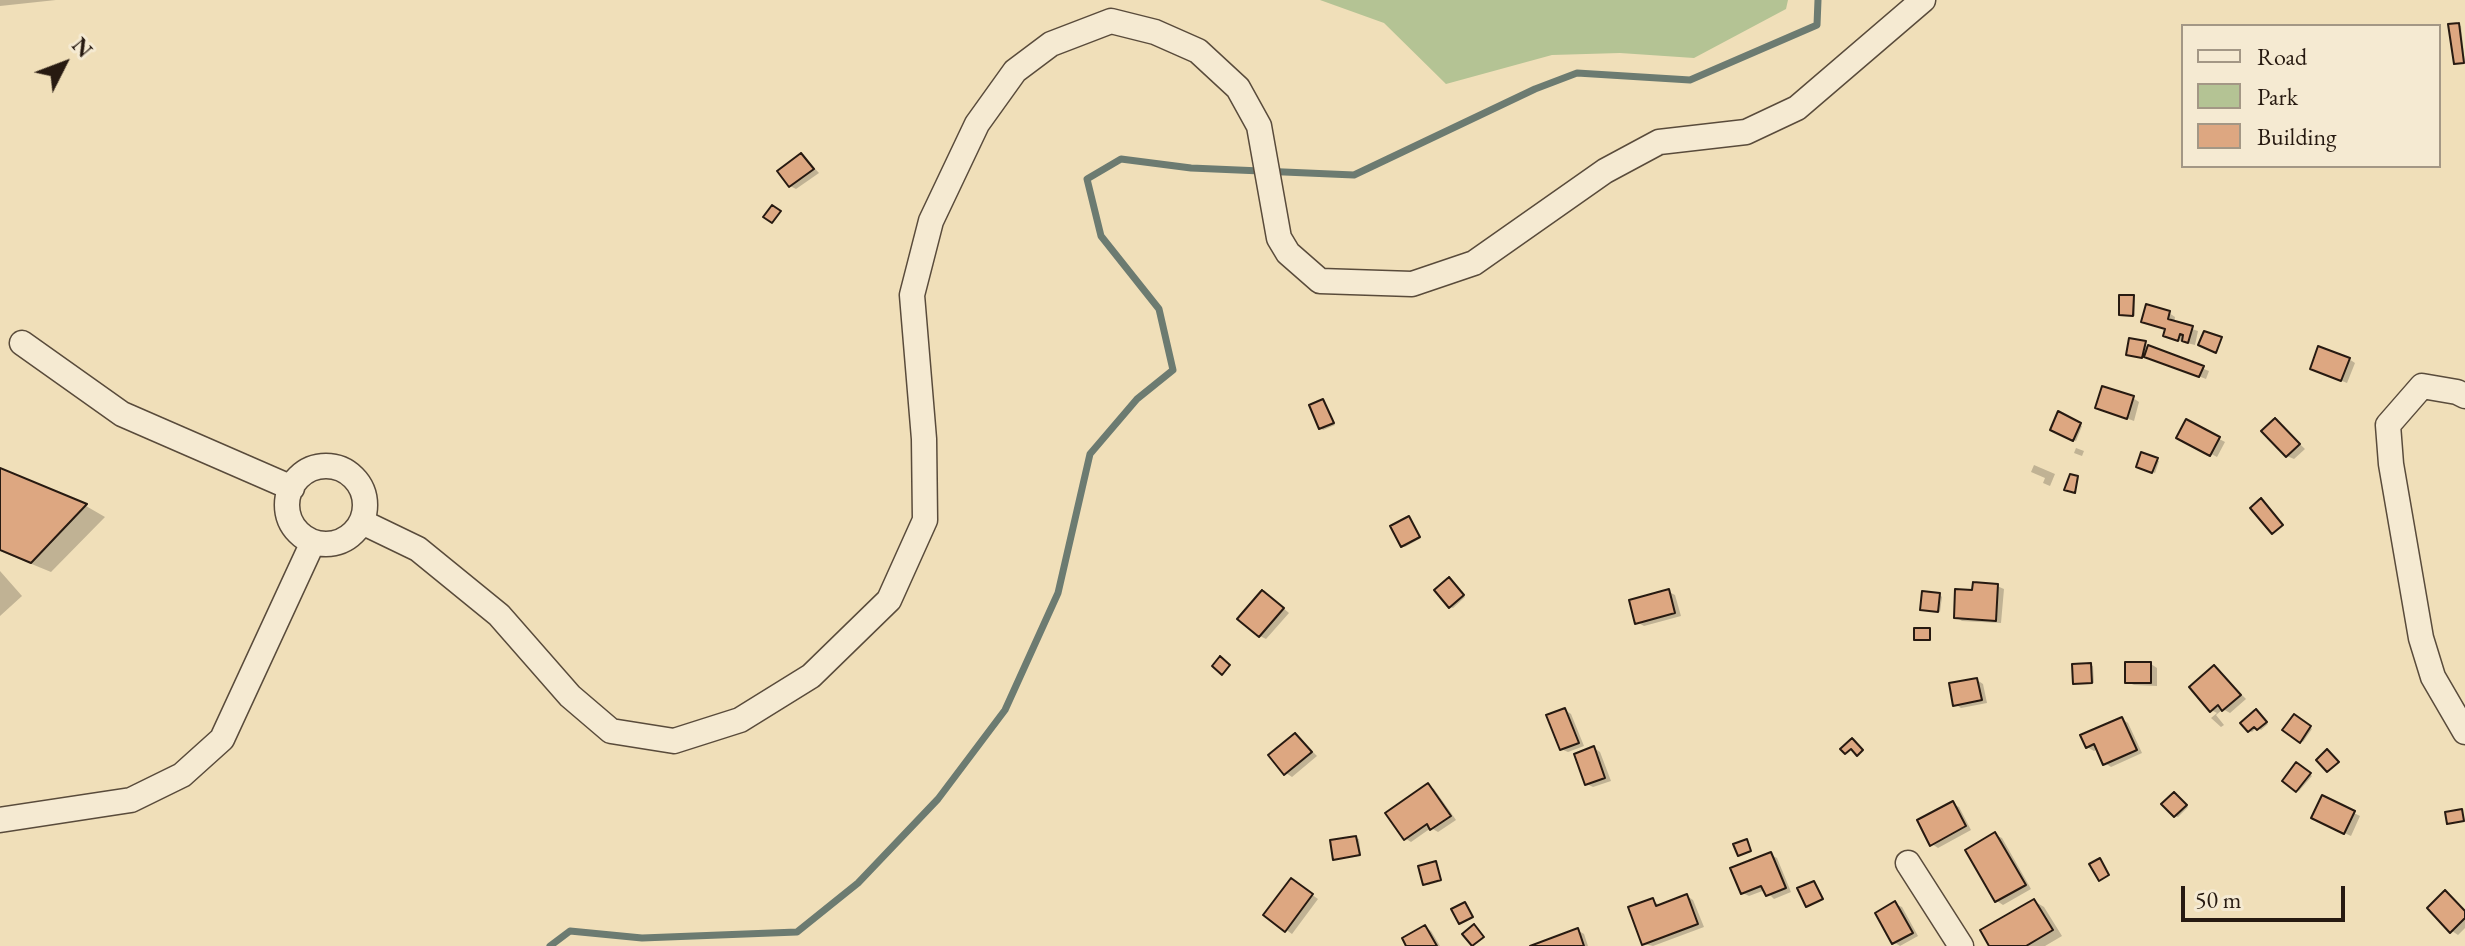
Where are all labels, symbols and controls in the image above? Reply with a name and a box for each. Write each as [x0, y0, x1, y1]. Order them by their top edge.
north arrow [24, 24, 104, 104]
legend [2181, 24, 2441, 168]
text: N [65, 31, 99, 64]
text: Road [2257, 41, 2307, 72]
text: Park [2257, 81, 2298, 112]
text: Building [2257, 121, 2337, 152]
scale bar [2185, 870, 2349, 920]
text: 50 m [2195, 884, 2242, 915]

